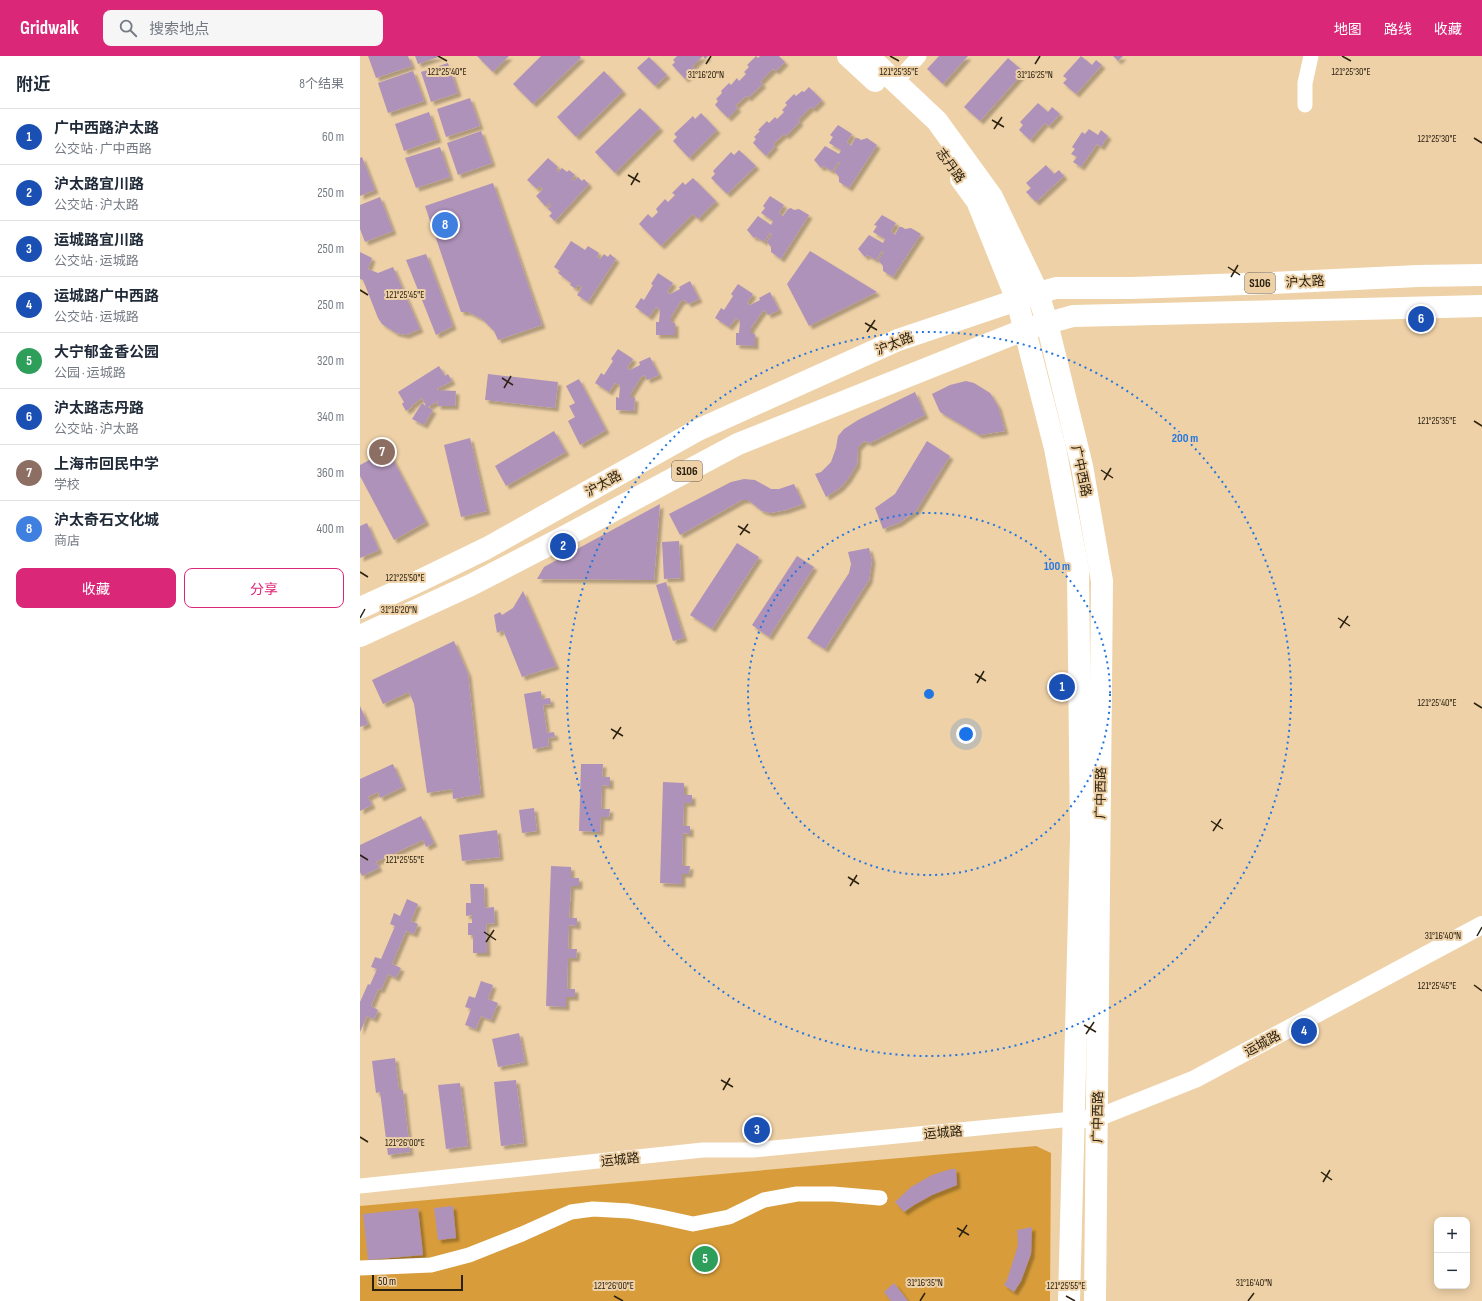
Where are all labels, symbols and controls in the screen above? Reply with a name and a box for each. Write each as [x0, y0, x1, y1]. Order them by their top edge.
search box [103, 10, 383, 46]
text: Gridwalk [20, 17, 79, 40]
icon: search [117, 17, 139, 39]
text: 搜索地点 [149, 20, 209, 39]
text: 地图 [1334, 21, 1362, 38]
text: 路线 [1384, 21, 1412, 38]
text: 收藏 [1434, 21, 1462, 38]
text: 121°25'40"E [427, 66, 467, 78]
text: 121°25'35"E [880, 66, 918, 78]
text: 121°25'30"E [1331, 66, 1371, 78]
text: 31°16'20"N [688, 69, 724, 81]
text: 31°16'25"N [1017, 69, 1053, 81]
text: 附近 [16, 75, 50, 95]
text: 8个结果 [299, 76, 344, 92]
text: 广中西路沪太路 [54, 119, 159, 138]
text: 1 [26, 129, 32, 145]
text: 60 m [322, 129, 344, 145]
text: 121°25'30"E [1417, 133, 1457, 145]
text: 公交站 · 广中西路 [54, 141, 152, 157]
street label: 志丹路 [932, 145, 968, 186]
text: 沪太路宜川路 [54, 175, 144, 194]
text: 2 [26, 185, 32, 201]
text: 250 m [317, 185, 344, 201]
text: 公交站 · 沪太路 [54, 197, 139, 213]
pin: 8 [432, 210, 458, 240]
text: 运城路宜川路 [54, 231, 144, 250]
text: 3 [26, 241, 32, 257]
text: 250 m [317, 241, 344, 257]
text: 公交站 · 运城路 [54, 253, 139, 269]
road number: S106 [1245, 273, 1275, 293]
street label: 沪太路 [1285, 273, 1325, 291]
text: 运城路广中西路 [54, 287, 159, 306]
text: 121°25'45"E [386, 289, 424, 301]
text: 4 [26, 297, 32, 313]
text: 250 m [317, 297, 344, 313]
pin: 6 [1408, 304, 1434, 334]
text: 公交站 · 运城路 [54, 309, 139, 325]
street label: 沪太路 [873, 329, 915, 359]
text: 大宁郁金香公园 [54, 343, 159, 362]
text: 5 [26, 353, 32, 369]
text: 320 m [317, 353, 344, 369]
text: 公园 · 运城路 [54, 365, 126, 381]
text: 沪太路志丹路 [54, 399, 144, 418]
text: 6 [26, 409, 32, 425]
text: 340 m [317, 409, 344, 425]
text: 121°25'35"E [1418, 415, 1456, 427]
text: 公交站 · 沪太路 [54, 421, 139, 437]
text: 200 m [1172, 431, 1198, 446]
pin: 7 [369, 437, 395, 467]
street label: 广中西路 [1068, 444, 1094, 498]
text: 上海市回民中学 [54, 455, 159, 474]
road number: S106 [672, 461, 702, 481]
text: 7 [26, 465, 32, 481]
text: 360 m [317, 465, 344, 481]
street label: 沪太路 [583, 467, 624, 500]
text: 学校 [54, 477, 80, 493]
text: 沪太奇石文化城 [54, 511, 159, 530]
text: 8 [26, 521, 32, 537]
text: 400 m [317, 521, 344, 537]
pin: 2 [550, 531, 576, 561]
text: 商店 [54, 533, 80, 549]
text: 100 m [1044, 559, 1070, 574]
button: 收藏 [16, 568, 176, 608]
button: 分享 [184, 568, 344, 608]
text: 121°25'50"E [386, 572, 425, 584]
text: 31°16'20"N [381, 604, 417, 616]
pin: 1 [1049, 672, 1075, 702]
centre of rings [922, 687, 936, 701]
text: 121°25'40"E [1417, 697, 1457, 709]
your location [956, 724, 976, 744]
street label: 广中西路 [1093, 767, 1109, 819]
text: 121°25'55"E [386, 854, 424, 866]
text: 31°16'40"N [1425, 930, 1461, 942]
text: 121°25'45"E [1418, 980, 1456, 992]
pin: 4 [1291, 1016, 1317, 1046]
street label: 运城路 [1241, 1028, 1283, 1060]
street label: 广中西路 [1090, 1091, 1106, 1143]
pin: 3 [744, 1115, 770, 1145]
street label: 运城路 [923, 1123, 963, 1143]
text: 121°26'00"E [385, 1137, 425, 1149]
street label: 运城路 [600, 1150, 640, 1170]
map controls [1434, 1217, 1470, 1289]
button: + [1434, 1217, 1470, 1253]
pin: 5 [692, 1244, 718, 1274]
button: − [1434, 1253, 1470, 1289]
scale bar [372, 1273, 463, 1292]
text: 50 m [378, 1275, 396, 1288]
text: 31°16'35"N [907, 1277, 943, 1289]
text: 31°16'40"N [1236, 1277, 1272, 1289]
text: 121°26'00"E [594, 1280, 634, 1292]
text: 121°25'55"E [1047, 1280, 1085, 1292]

